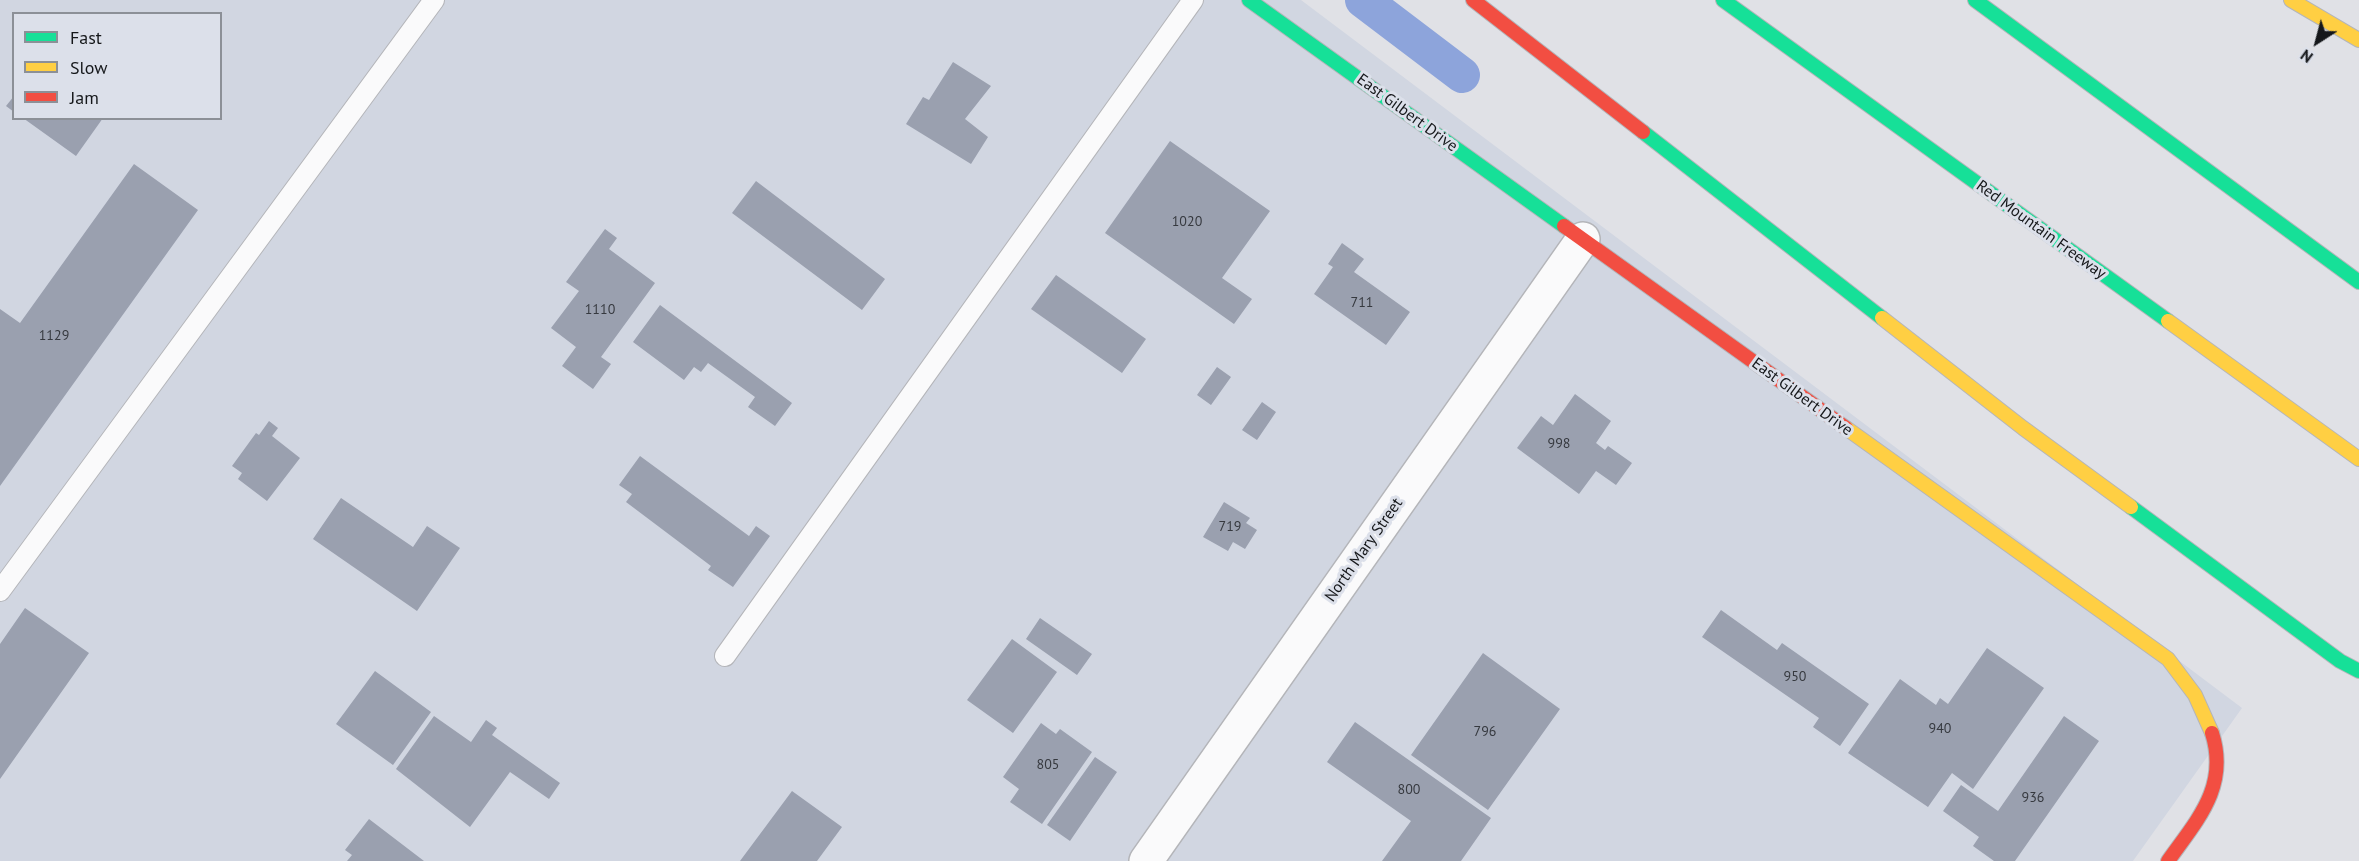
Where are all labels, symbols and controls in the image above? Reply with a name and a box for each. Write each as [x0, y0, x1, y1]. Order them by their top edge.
legend [12, 12, 222, 120]
north arrow [2287, 12, 2347, 72]
text: Fast [70, 26, 102, 49]
text: N [2296, 45, 2317, 68]
text: Slow [70, 56, 108, 79]
street label: East Gilbert Drive [1353, 70, 1461, 156]
text: Jam [70, 86, 99, 109]
street label: Red Mountain Freeway [1972, 176, 2110, 284]
house number: 1020 [1172, 214, 1202, 230]
house number: 711 [1351, 295, 1373, 311]
house number: 1110 [585, 302, 615, 318]
house number: 1129 [39, 328, 69, 344]
street label: East Gilbert Drive [1748, 354, 1856, 440]
house number: 998 [1548, 436, 1570, 452]
street label: North Mary Street [1321, 494, 1407, 606]
house number: 719 [1219, 519, 1241, 535]
house number: 950 [1784, 669, 1806, 685]
house number: 940 [1929, 721, 1951, 737]
house number: 796 [1474, 724, 1496, 740]
house number: 805 [1037, 757, 1059, 773]
house number: 800 [1398, 782, 1420, 798]
house number: 936 [2022, 790, 2044, 806]

